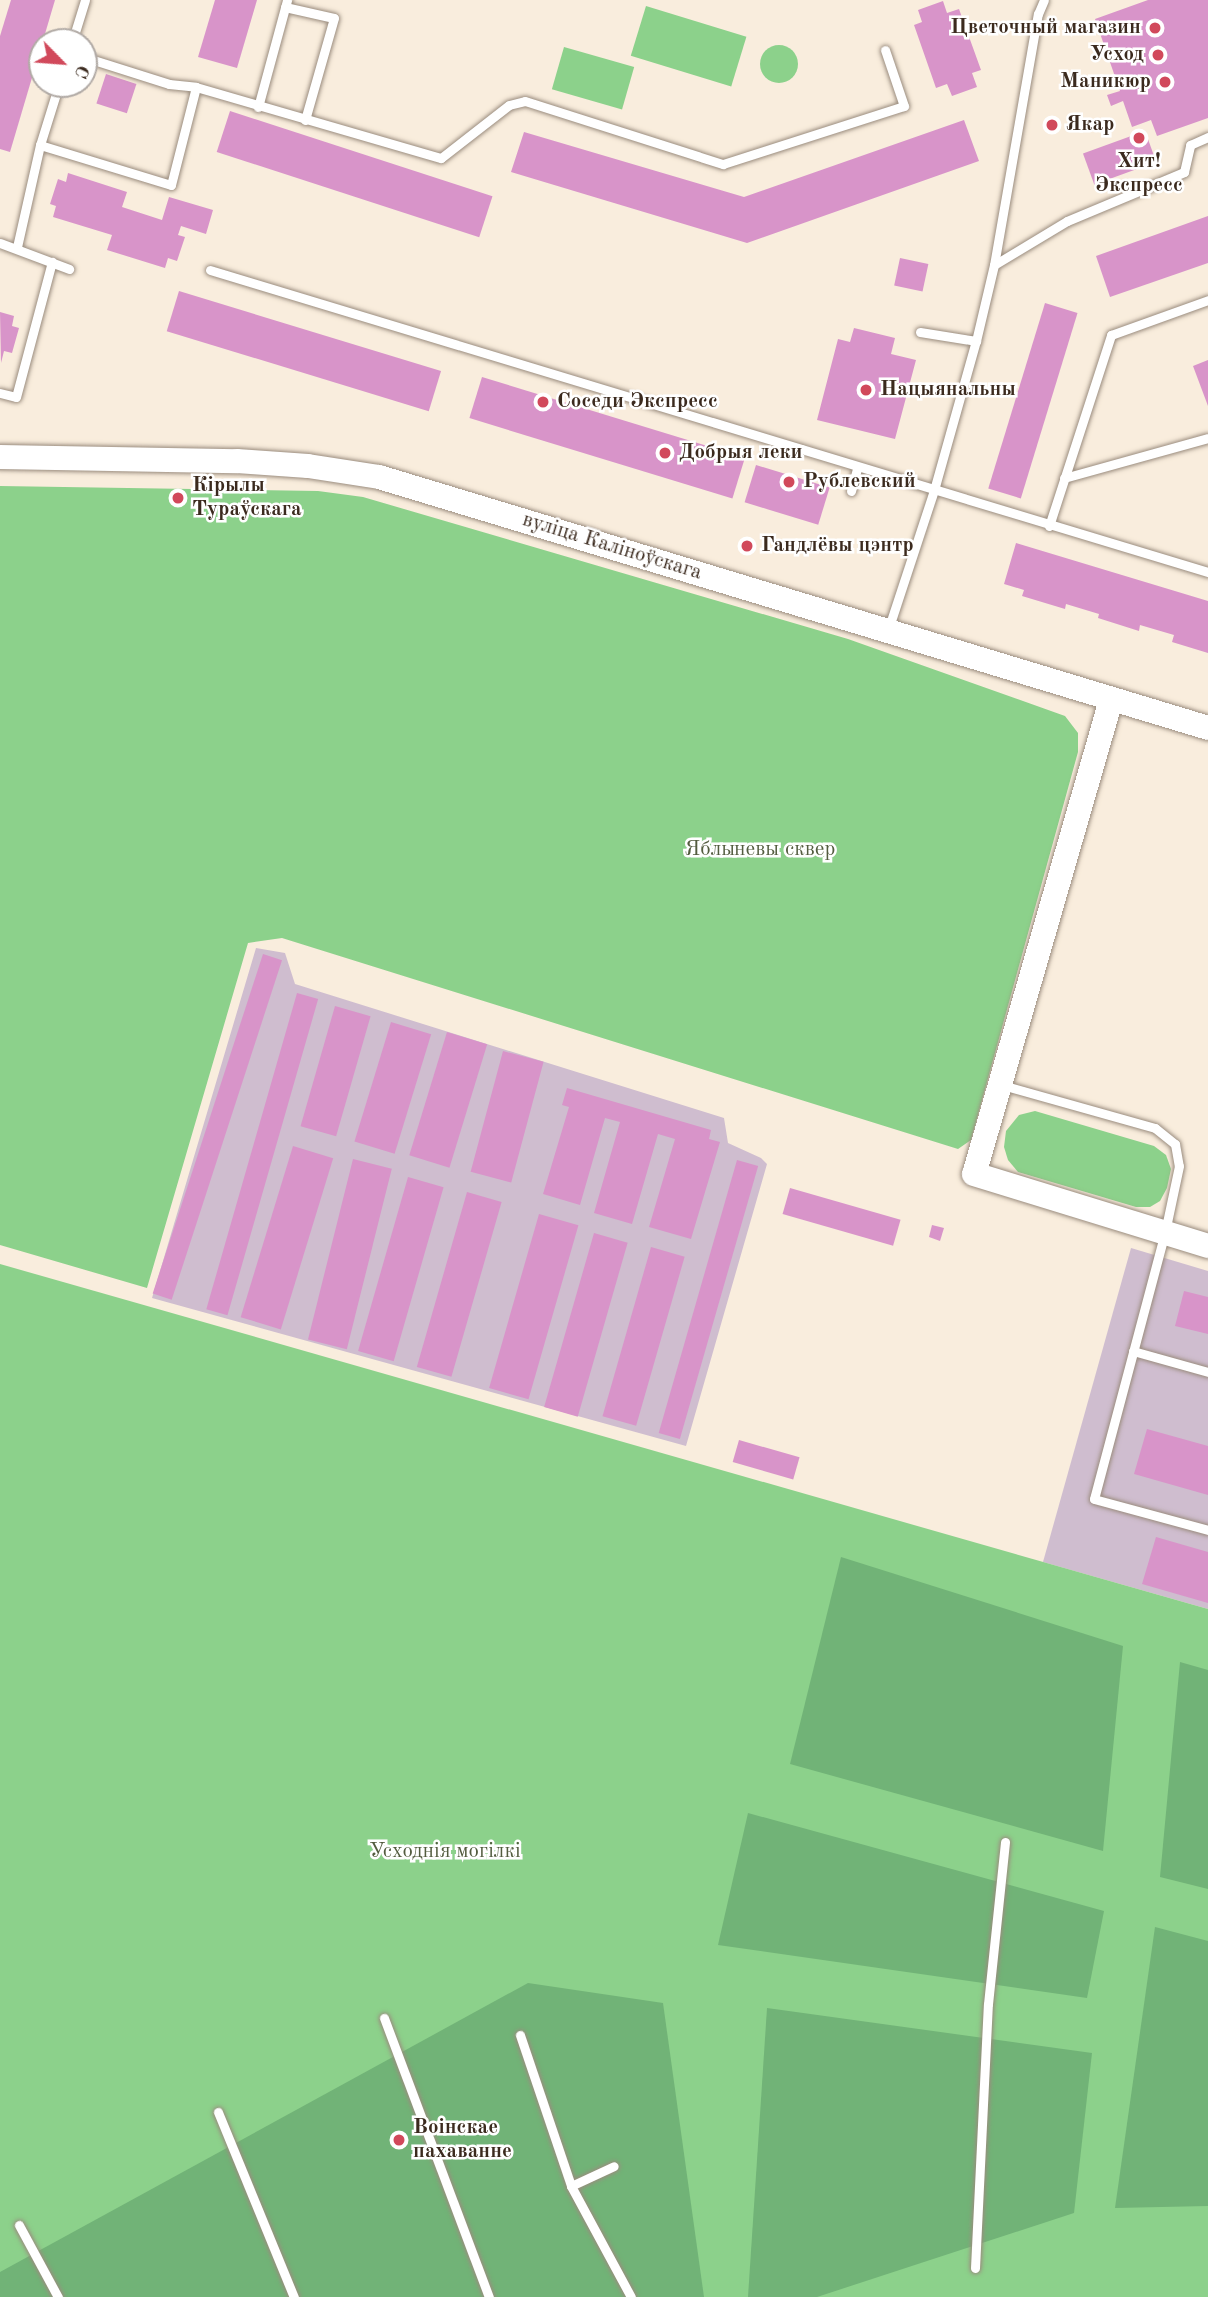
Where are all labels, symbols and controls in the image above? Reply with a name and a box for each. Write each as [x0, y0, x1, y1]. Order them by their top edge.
place label: Цветочный магазин [950, 15, 1141, 41]
marker: Цветочный магазин [1147, 20, 1163, 36]
north arrow [28, 28, 98, 98]
place label: Усход [1090, 42, 1144, 68]
marker: Усход [1150, 47, 1166, 63]
text: С [69, 62, 92, 81]
place label: Маникюр [1060, 69, 1151, 95]
marker: Маникюр [1157, 74, 1173, 90]
place label: Якар [1066, 112, 1115, 138]
marker: Якар [1044, 117, 1060, 133]
marker: Хит! Экспресс [1131, 130, 1147, 146]
place label: Хит! Экспресс [1095, 149, 1183, 199]
place label: Нацыянальны [880, 377, 1016, 403]
marker: Нацыянальны [858, 382, 874, 398]
place label: Соседи Экспресс [557, 389, 718, 415]
marker: Соседи Экспресс [535, 394, 551, 410]
place label: Добрыя леки [679, 440, 803, 466]
marker: Добрыя леки [657, 445, 673, 461]
place label: Рублевский [803, 469, 916, 495]
place label: Кірылы Тураўскага [192, 473, 302, 523]
marker: Рублевский [781, 474, 797, 490]
marker: Кірылы Тураўскага [170, 490, 186, 506]
street label: вуліца Каліноўскага [519, 508, 705, 586]
place label: Гандлёвы цэнтр [761, 533, 914, 559]
marker: Гандлёвы цэнтр [739, 538, 755, 554]
park label: Яблыневы сквер [685, 837, 835, 863]
park label: Усходнія могілкі [369, 1839, 521, 1865]
place label: Воінскае пахаванне [413, 2115, 512, 2165]
marker: Воінскае пахаванне [391, 2132, 407, 2148]

